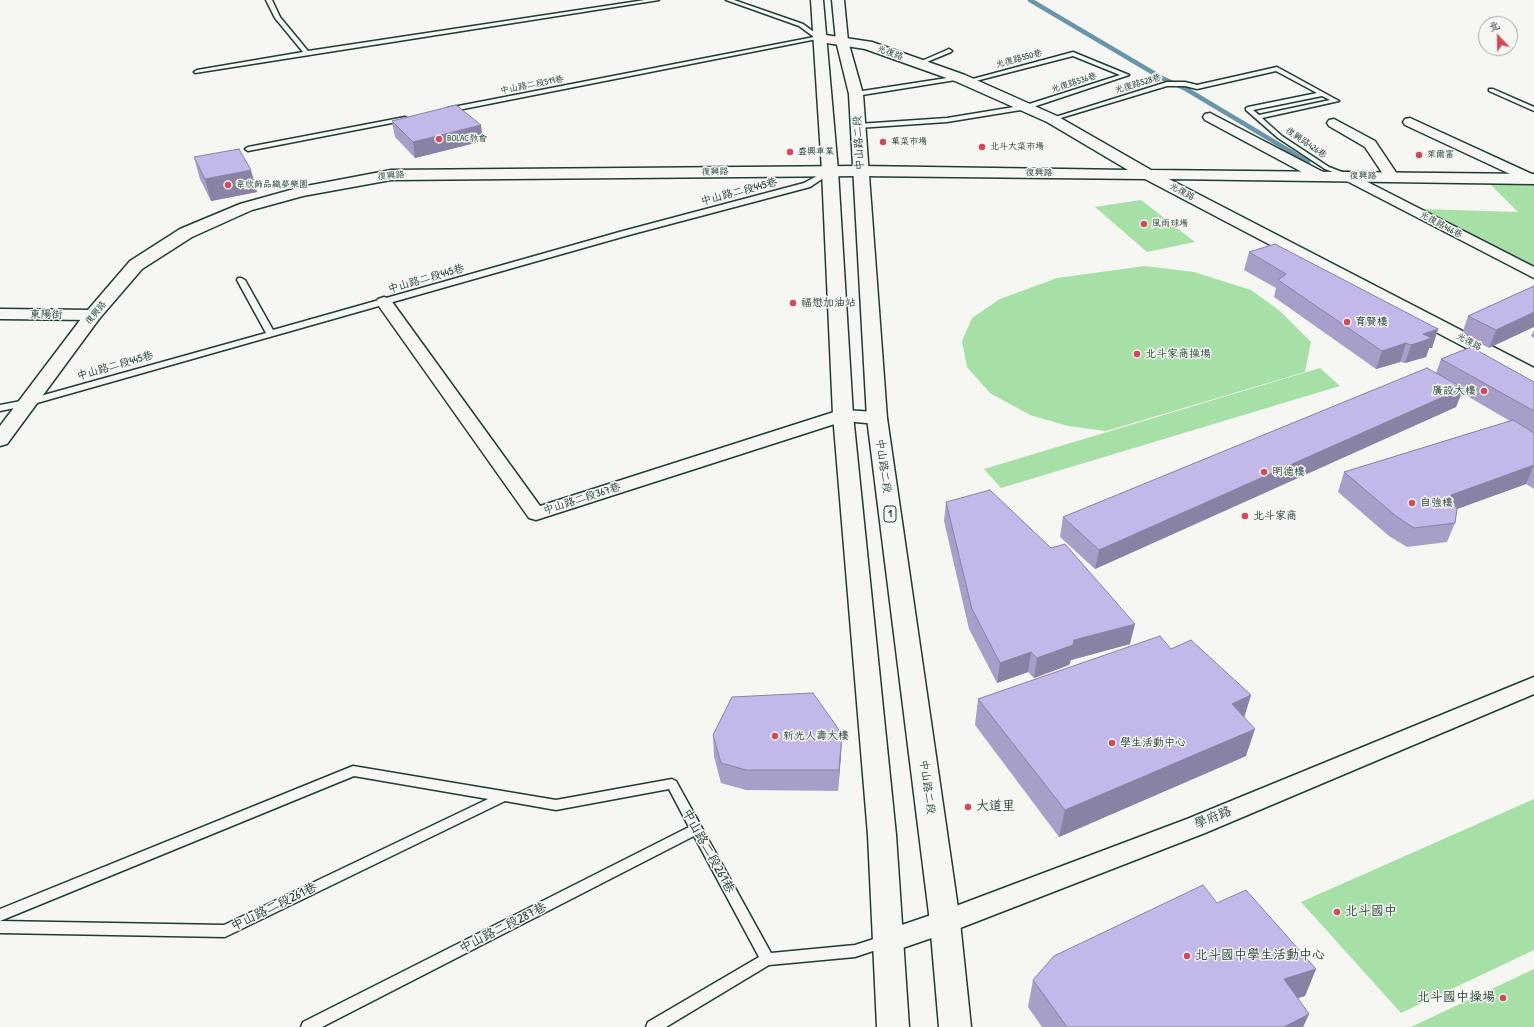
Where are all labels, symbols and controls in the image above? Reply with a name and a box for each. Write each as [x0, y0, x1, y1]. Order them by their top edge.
north arrow [1478, 16, 1518, 56]
text: 北 [1486, 17, 1502, 34]
street label: 光復路 [875, 43, 905, 63]
street label: 光復路550巷 [995, 48, 1043, 70]
street label: 光復路536巷 [1050, 71, 1098, 95]
street label: 光復路528巷 [1114, 72, 1162, 96]
street label: 中山路二段519巷 [499, 74, 565, 96]
street label: 中山路二段 [851, 115, 867, 171]
street label: 復興路426巷 [1283, 125, 1329, 161]
marker: BOLAC教會 [434, 134, 444, 144]
place label: BOLAC教會 [447, 134, 487, 144]
marker: 菓菜市場 [878, 137, 888, 147]
place label: 菓菜市場 [891, 137, 927, 147]
marker: 北斗大菜市場 [977, 142, 987, 152]
place label: 北斗大菜市場 [990, 142, 1044, 152]
marker: 盛興車業 [785, 147, 795, 157]
place label: 盛興車業 [798, 147, 834, 157]
marker: 萊爾富 [1414, 150, 1424, 160]
place label: 萊爾富 [1427, 150, 1454, 160]
street label: 復興路 [701, 166, 729, 178]
street label: 復興路 [1025, 167, 1053, 179]
street label: 復興路 [377, 169, 405, 183]
street label: 復興路 [1349, 170, 1377, 182]
street label: 中山路二段445巷 [699, 175, 779, 209]
marker: 韋欣飾品織夢樂園 [223, 180, 233, 190]
place label: 韋欣飾品織夢樂園 [236, 180, 308, 190]
street label: 光復路 [1168, 181, 1196, 203]
street label: 光復路466巷 [1418, 209, 1464, 241]
marker: 風雨球場 [1139, 219, 1149, 229]
place label: 風雨球場 [1152, 219, 1188, 229]
street label: 中山路二段445巷 [386, 262, 466, 296]
place label: 福懋加油站 [801, 296, 856, 310]
marker: 福懋加油站 [788, 298, 798, 308]
street label: 復興路 [83, 299, 109, 327]
street label: 東陽街 [29, 308, 63, 322]
place label: 育賢樓 [1355, 315, 1388, 329]
marker: 育賢樓 [1342, 317, 1352, 327]
street label: 光復路 [1455, 331, 1483, 353]
place label: 北斗家商操場 [1145, 347, 1211, 361]
street label: 中山路二段445巷 [75, 349, 155, 383]
marker: 北斗家商操場 [1132, 349, 1142, 359]
place label: 廣設大樓 [1432, 384, 1476, 398]
marker: 廣設大樓 [1479, 386, 1489, 396]
street label: 中山路二段 [873, 438, 893, 494]
place label: 明德樓 [1272, 465, 1305, 479]
marker: 明德樓 [1259, 467, 1269, 477]
street label: 中山路二段367巷 [542, 480, 622, 518]
place label: 自強樓 [1420, 496, 1453, 510]
marker: 自強樓 [1407, 498, 1417, 508]
road number: 1 [884, 506, 896, 522]
place label: 北斗家商 [1253, 509, 1297, 523]
marker: 北斗家商 [1240, 511, 1250, 521]
place label: 新光人壽大樓 [783, 729, 849, 743]
marker: 新光人壽大樓 [770, 731, 780, 741]
place label: 學生活動中心 [1120, 736, 1186, 750]
marker: 學生活動中心 [1107, 738, 1117, 748]
street label: 中山路二段 [917, 759, 937, 815]
place label: 大道里 [976, 799, 1015, 815]
marker: 大道里 [963, 802, 973, 812]
street label: 學府路 [1192, 803, 1234, 833]
street label: 中山路二段261巷 [678, 806, 738, 896]
street label: 中山路二段261巷 [228, 879, 320, 935]
street label: 中山路二段287巷 [457, 899, 549, 957]
place label: 北斗國中 [1345, 904, 1397, 920]
marker: 北斗國中 [1332, 907, 1342, 917]
place label: 北斗國中學生活動中心 [1195, 948, 1325, 964]
marker: 北斗國中學生活動中心 [1182, 951, 1192, 961]
place label: 北斗國中操場 [1417, 990, 1495, 1006]
marker: 北斗國中操場 [1498, 993, 1508, 1003]

